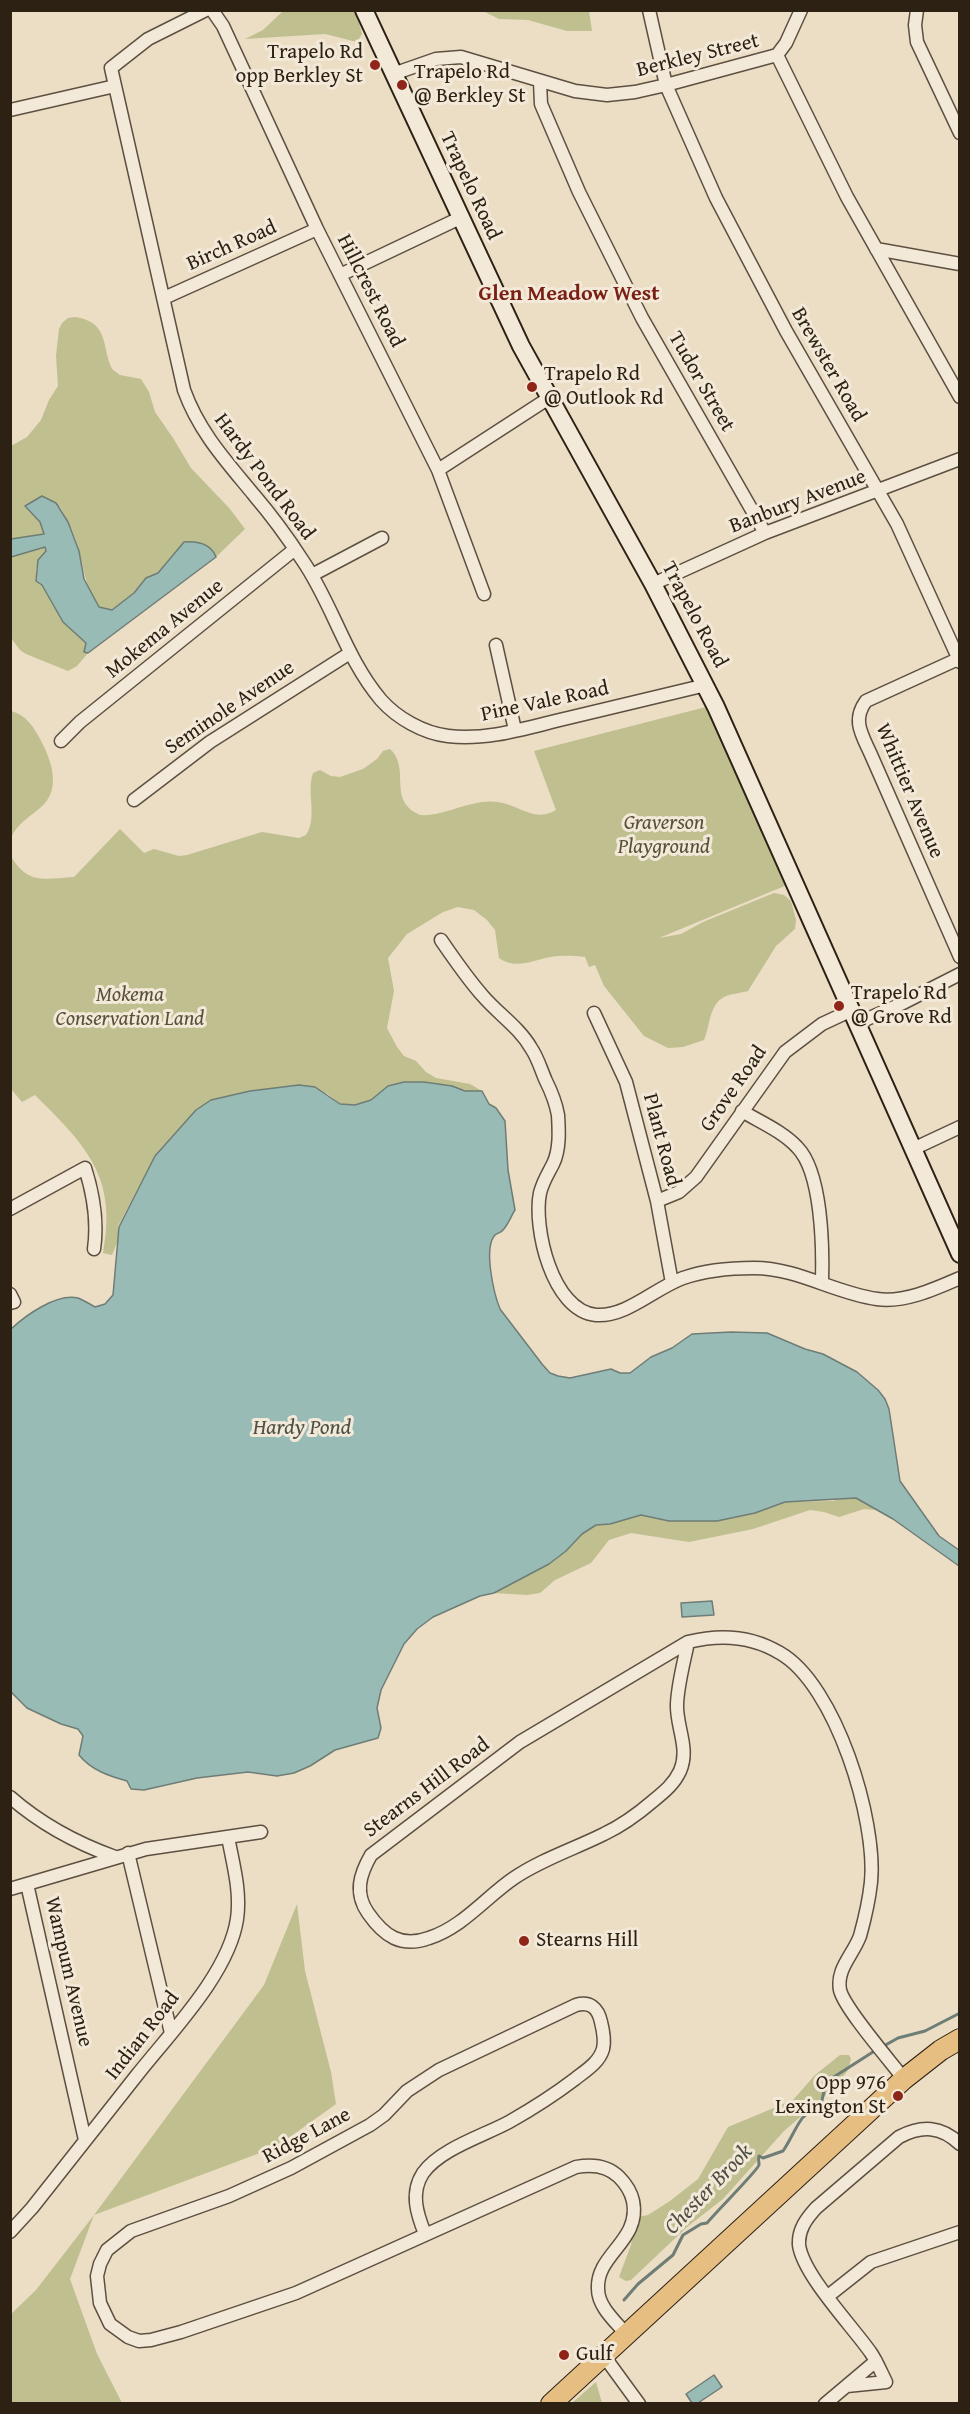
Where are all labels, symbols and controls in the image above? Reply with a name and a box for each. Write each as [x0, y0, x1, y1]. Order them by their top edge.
street label: Berkley Street [634, 29, 762, 83]
place label: Trapelo Rd opp Berkley St [235, 40, 363, 90]
marker: Trapelo Rd opp Berkley St [368, 58, 382, 72]
place label: Trapelo Rd @ Berkley St [414, 60, 526, 110]
marker: Trapelo Rd @ Berkley St [395, 78, 409, 92]
street label: Trapelo Road [434, 128, 506, 244]
street label: Birch Road [183, 215, 281, 277]
street label: Hillcrest Road [331, 230, 409, 352]
district label: Glen Meadow West [479, 281, 659, 307]
street label: Brewster Road [785, 303, 871, 427]
street label: Tudor Street [662, 327, 740, 437]
place label: Trapelo Rd @ Outlook Rd [544, 362, 664, 412]
marker: Trapelo Rd @ Outlook Rd [525, 380, 539, 394]
street label: Hardy Pond Road [208, 409, 320, 545]
street label: Banbury Avenue [726, 464, 870, 540]
street label: Trapelo Road [656, 558, 732, 672]
street label: Mokema Avenue [101, 574, 229, 684]
street label: Seminole Avenue [161, 655, 299, 761]
street label: Pine Vale Road [479, 676, 611, 728]
street label: Whittier Avenue [869, 720, 949, 862]
park label: Graverson Playground [618, 811, 710, 861]
place label: Trapelo Rd @ Grove Rd [851, 981, 952, 1031]
park label: Mokema Conservation Land [56, 983, 204, 1033]
marker: Trapelo Rd @ Grove Rd [832, 999, 846, 1013]
street label: Grove Road [695, 1041, 773, 1137]
street label: Plant Road [637, 1091, 685, 1189]
water label: Hardy Pond [253, 1415, 351, 1441]
street label: Stearns Hill Road [359, 1732, 495, 1844]
street label: Wampum Avenue [39, 1895, 97, 2049]
place label: Stearns Hill [536, 1928, 638, 1954]
marker: Stearns Hill [517, 1934, 531, 1948]
street label: Indian Road [101, 1987, 185, 2085]
place label: Opp 976 Lexington St [775, 2071, 886, 2121]
marker: Opp 976 Lexington St [891, 2089, 905, 2103]
street label: Ridge Lane [259, 2102, 355, 2170]
water label: Chester Brook [659, 2139, 759, 2241]
place label: Gulf [576, 2342, 612, 2368]
marker: Gulf [557, 2348, 571, 2362]

